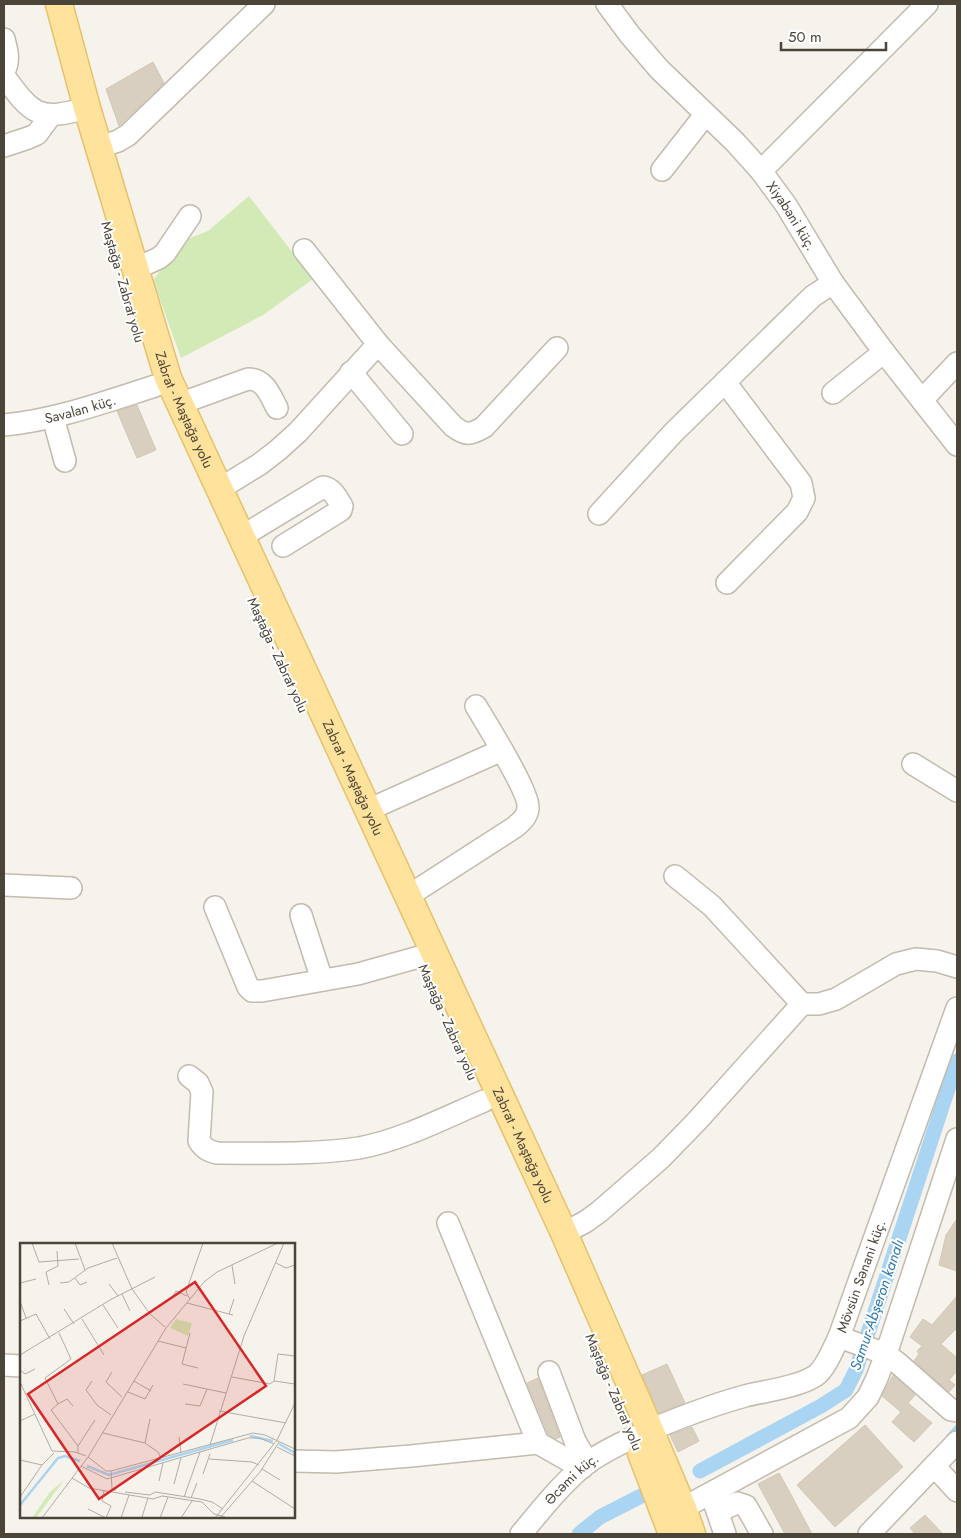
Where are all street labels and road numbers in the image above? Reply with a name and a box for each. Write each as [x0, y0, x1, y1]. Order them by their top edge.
street label: Xiyabani küç. [762, 177, 821, 254]
street label: Maştağa - Zabrat yolu [96, 219, 150, 345]
street label: Zabrat - Maştağa yolu [151, 349, 218, 471]
street label: Savalan küç. [43, 389, 118, 428]
street label: Maştağa - Zabrat yolu [242, 594, 314, 716]
street label: Zabrat - Maştağa yolu [318, 716, 389, 839]
street label: Maştağa - Zabrat yolu [413, 961, 483, 1083]
street label: Zabrat - Maştağa yolu [488, 1084, 559, 1206]
street label: Mövsün Sənani küç. [831, 1217, 890, 1335]
street label: Maştağa - Zabrat yolu [580, 1330, 648, 1454]
street label: Əcəmi küç. [540, 1448, 602, 1509]

